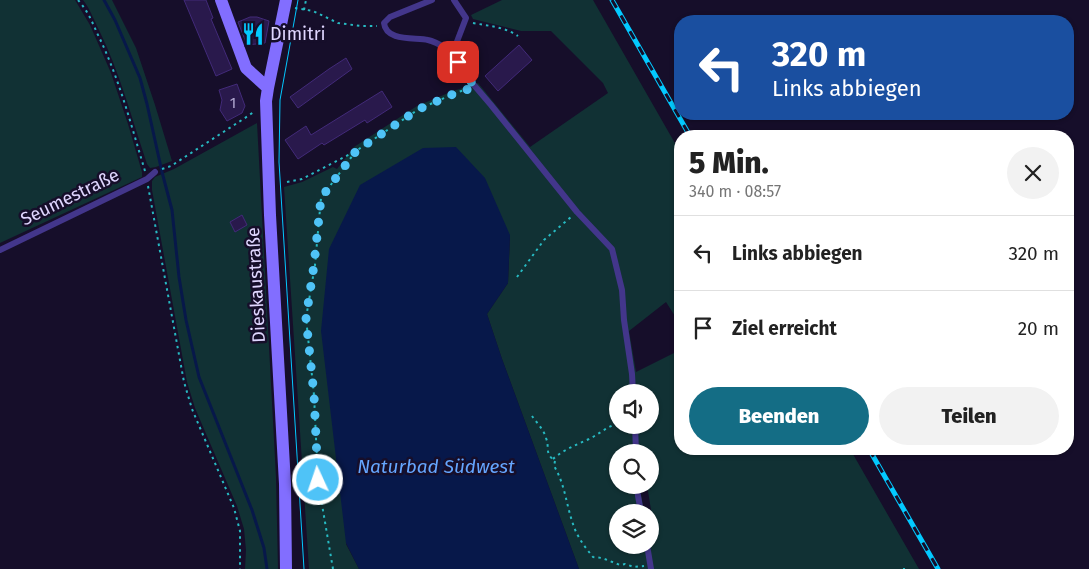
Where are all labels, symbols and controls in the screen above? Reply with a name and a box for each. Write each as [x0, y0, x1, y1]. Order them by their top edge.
restaurant icon: Dimitri [240, 21, 266, 47]
place label: Dimitri [270, 23, 326, 45]
text: 320 m [772, 33, 866, 75]
icon: left [689, 35, 754, 100]
pin [437, 41, 479, 83]
icon: arrive [444, 48, 472, 76]
text: Links abbiegen [772, 75, 922, 102]
house number: 1 [230, 94, 236, 112]
text: 5 Min. [689, 145, 769, 181]
button: close [1007, 147, 1059, 199]
street label: Seumestraße [17, 164, 123, 230]
text: 340 m · 08:57 [689, 182, 781, 201]
street label: Dieskaustraße [242, 227, 270, 343]
icon: left [689, 239, 717, 267]
text: Links abbiegen [732, 242, 863, 265]
text: 320 m [1008, 242, 1059, 265]
icon: arrive [689, 314, 717, 342]
text: Ziel erreicht [732, 317, 837, 340]
text: 20 m [1018, 317, 1059, 340]
map controls [609, 384, 659, 554]
button: sound [609, 384, 659, 434]
button: Beenden [689, 387, 869, 445]
button: Teilen [879, 387, 1059, 445]
button: search [609, 444, 659, 494]
position arrow [291, 453, 343, 505]
water label: Naturbad Südwest [357, 455, 515, 478]
button: layers [609, 504, 659, 554]

